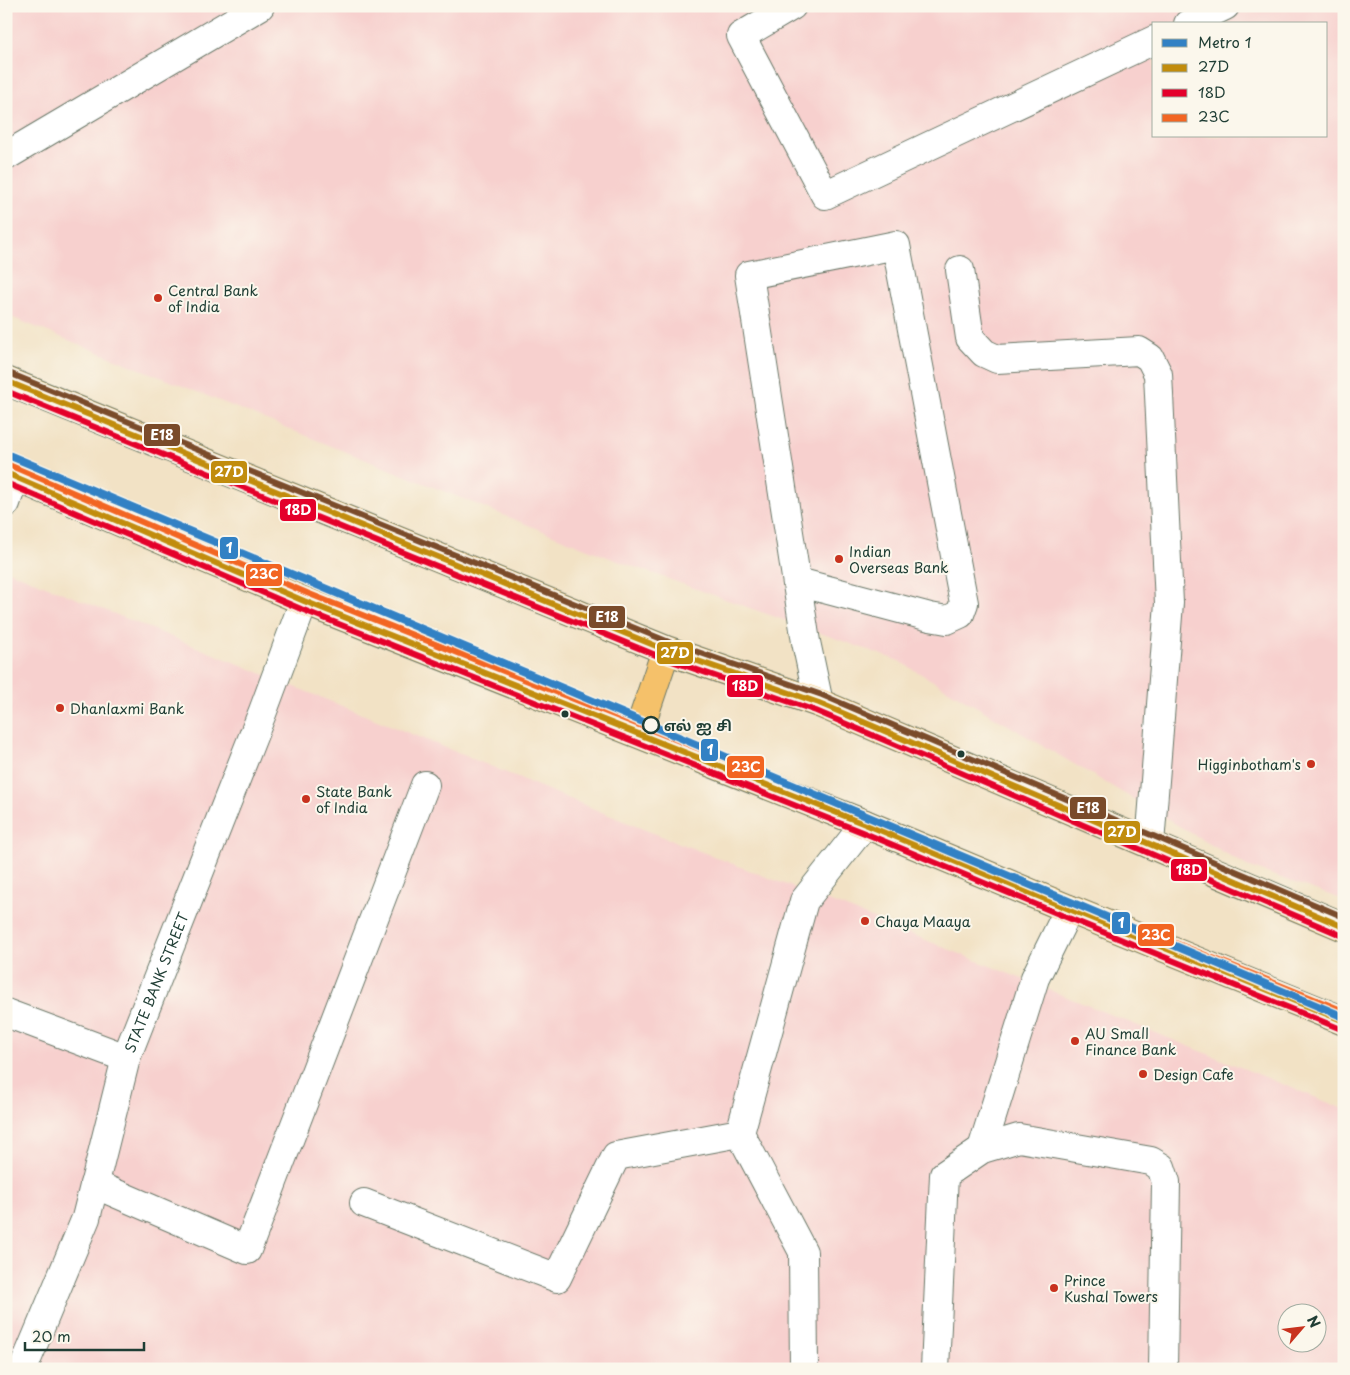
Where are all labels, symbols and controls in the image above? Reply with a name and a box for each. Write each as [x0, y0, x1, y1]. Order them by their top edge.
legend [1152, 22, 1328, 138]
text: Metro 1 [1198, 30, 1252, 53]
text: 27D [1198, 54, 1229, 77]
text: 18D [1198, 80, 1226, 103]
text: 23C [1198, 104, 1230, 127]
place label: Central Bank of India [168, 280, 259, 317]
marker: Central Bank of India [152, 292, 164, 304]
line badge: E18 [143, 423, 181, 447]
text: E18 [150, 424, 174, 445]
line badge: 27D [210, 460, 248, 484]
text: 27D [214, 461, 244, 482]
line badge: 18D [279, 498, 317, 522]
text: 18D [285, 499, 311, 520]
line badge: 1 [219, 536, 239, 560]
text: 1 [226, 537, 233, 558]
place label: Indian Overseas Bank [849, 541, 949, 578]
marker: Indian Overseas Bank [833, 553, 845, 565]
line badge: 23C [245, 563, 283, 587]
text: 23C [249, 563, 279, 584]
line badge: E18 [588, 605, 626, 629]
text: E18 [595, 606, 619, 627]
line badge: 27D [656, 641, 694, 665]
text: 27D [660, 642, 690, 663]
line badge: 18D [726, 674, 764, 698]
text: 18D [732, 675, 758, 696]
place label: Dhanlaxmi Bank [70, 698, 185, 719]
marker: Dhanlaxmi Bank [54, 702, 66, 714]
unlabelled marker [560, 709, 570, 719]
place label: எல் ஐ சி [664, 715, 732, 736]
marker: எல் ஐ சி [642, 716, 660, 734]
line badge: 1 [700, 738, 719, 762]
text: 1 [707, 739, 714, 760]
unlabelled marker [956, 749, 966, 759]
place label: Higginbotham's [1198, 754, 1301, 775]
line badge: 23C [726, 755, 765, 779]
text: 23C [731, 756, 761, 777]
marker: Higginbotham's [1305, 758, 1317, 770]
place label: State Bank of India [316, 781, 393, 818]
marker: State Bank of India [300, 793, 312, 805]
line badge: E18 [1069, 796, 1107, 820]
text: E18 [1076, 797, 1100, 818]
line badge: 27D [1103, 820, 1141, 844]
text: 27D [1107, 821, 1137, 842]
line badge: 18D [1170, 858, 1208, 882]
text: 18D [1176, 859, 1202, 880]
street label: STATE BANK STREET [119, 909, 193, 1056]
place label: Chaya Maaya [875, 911, 971, 932]
line badge: 1 [1111, 911, 1131, 935]
text: 1 [1118, 912, 1125, 933]
marker: Chaya Maaya [859, 915, 871, 927]
line badge: 23C [1137, 923, 1175, 947]
text: 23C [1141, 924, 1171, 945]
place label: AU Small Finance Bank [1085, 1023, 1177, 1060]
marker: AU Small Finance Bank [1069, 1035, 1081, 1047]
place label: Design Cafe [1153, 1064, 1234, 1085]
marker: Design Cafe [1137, 1068, 1149, 1080]
place label: Prince Kushal Towers [1064, 1270, 1158, 1307]
marker: Prince Kushal Towers [1048, 1282, 1060, 1294]
north arrow [1278, 1302, 1328, 1352]
text: N [1302, 1312, 1326, 1331]
scale bar [25, 1320, 144, 1352]
text: 20 m [32, 1324, 71, 1347]

